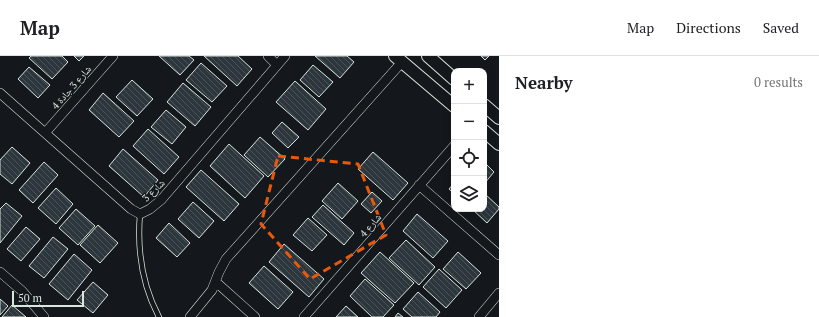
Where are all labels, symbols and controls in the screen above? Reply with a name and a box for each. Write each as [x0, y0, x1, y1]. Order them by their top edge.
text: Map [20, 15, 60, 40]
text: Map [627, 18, 654, 37]
text: Directions [676, 18, 741, 37]
text: Saved [763, 18, 799, 37]
street label: شارع 3 جادة 4 [49, 62, 94, 112]
map controls [451, 68, 487, 212]
button: + [451, 68, 487, 104]
text: Nearby [515, 71, 573, 94]
text: 0 results [754, 73, 803, 91]
button: − [451, 104, 487, 140]
button: locate [451, 140, 487, 176]
street label: شارع 3 [139, 176, 168, 204]
button: layers [451, 176, 487, 212]
street label: شارع 4 [357, 211, 384, 240]
scale bar [12, 289, 84, 308]
text: 50 m [18, 291, 42, 305]

